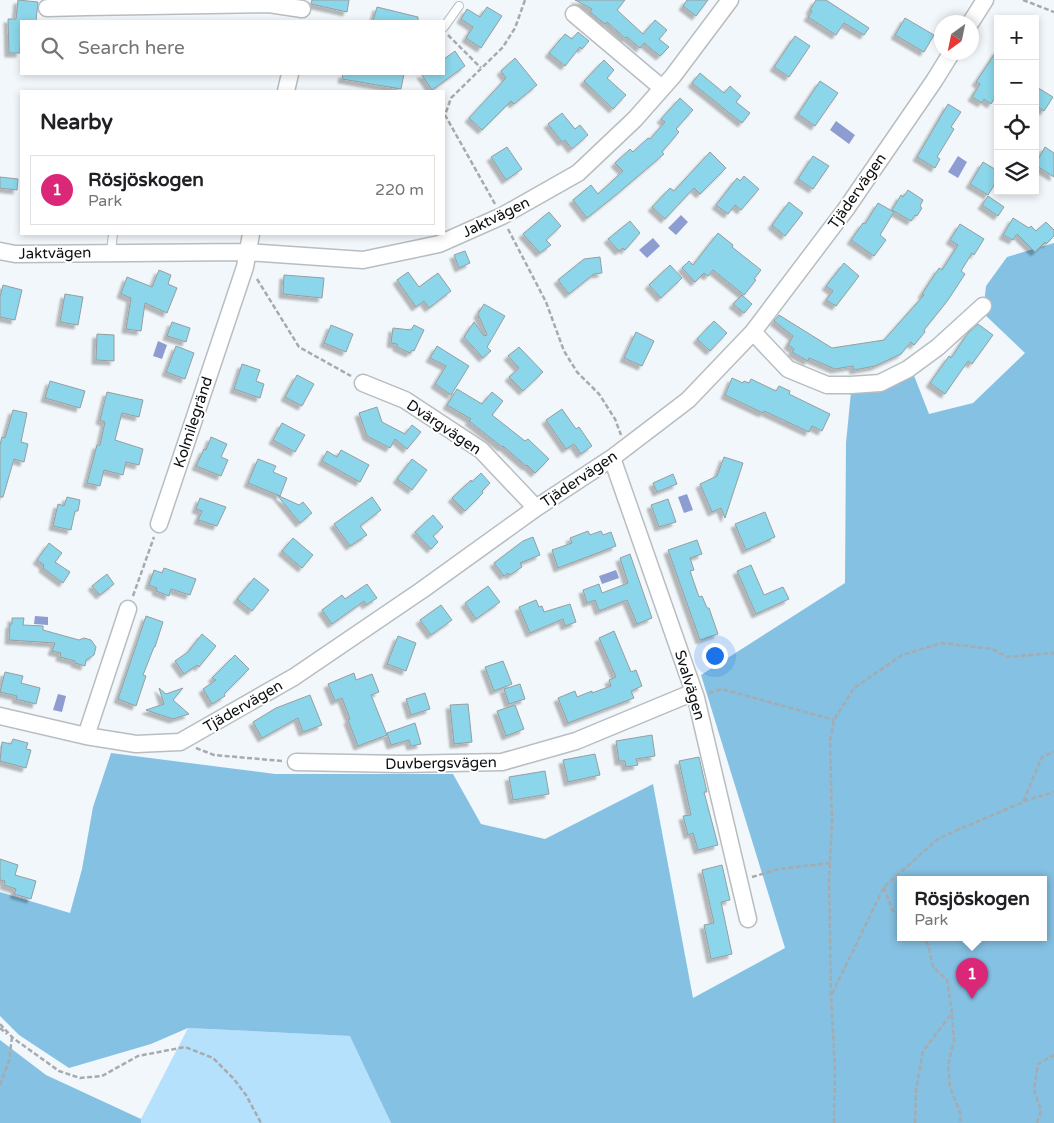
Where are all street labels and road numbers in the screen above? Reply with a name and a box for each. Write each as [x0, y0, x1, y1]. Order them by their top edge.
street label: Tjädervägen [824, 150, 890, 232]
street label: Jaktvägen [459, 193, 533, 241]
street label: Jaktvägen [19, 243, 91, 263]
street label: Kolmilegränd [170, 374, 216, 470]
street label: Dvärgvägen [403, 396, 485, 458]
street label: Tjädervägen [537, 447, 621, 511]
street label: Svalvägen [671, 648, 709, 722]
street label: Tjädervägen [200, 676, 286, 736]
street label: Duvbergsvägen [385, 753, 497, 773]

